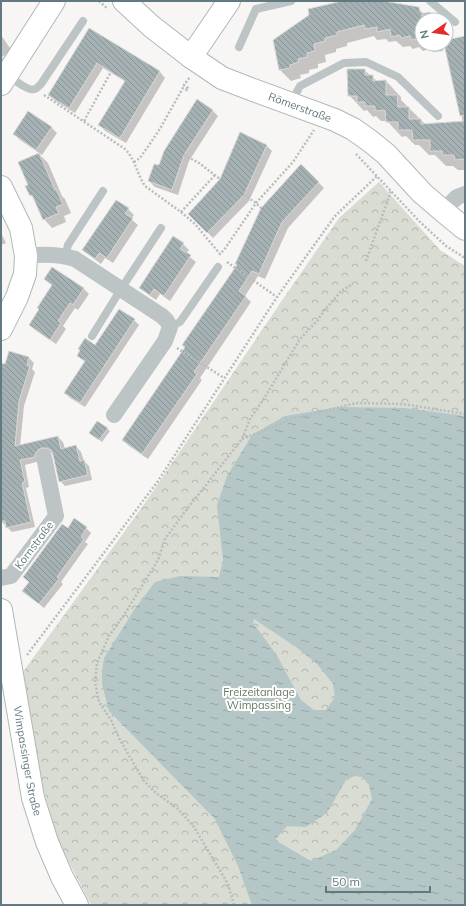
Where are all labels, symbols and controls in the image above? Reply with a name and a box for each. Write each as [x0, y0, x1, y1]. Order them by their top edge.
north arrow [414, 12, 454, 52]
text: N [417, 29, 432, 40]
street label: Römerstraße [266, 89, 333, 125]
street label: Kornstraße [11, 518, 57, 572]
park label: Freizeitanlage Wimpassing [223, 685, 295, 712]
street label: Wimpassinger Straße [10, 705, 45, 817]
scale bar [326, 868, 430, 894]
text: 50 m [332, 874, 360, 889]

